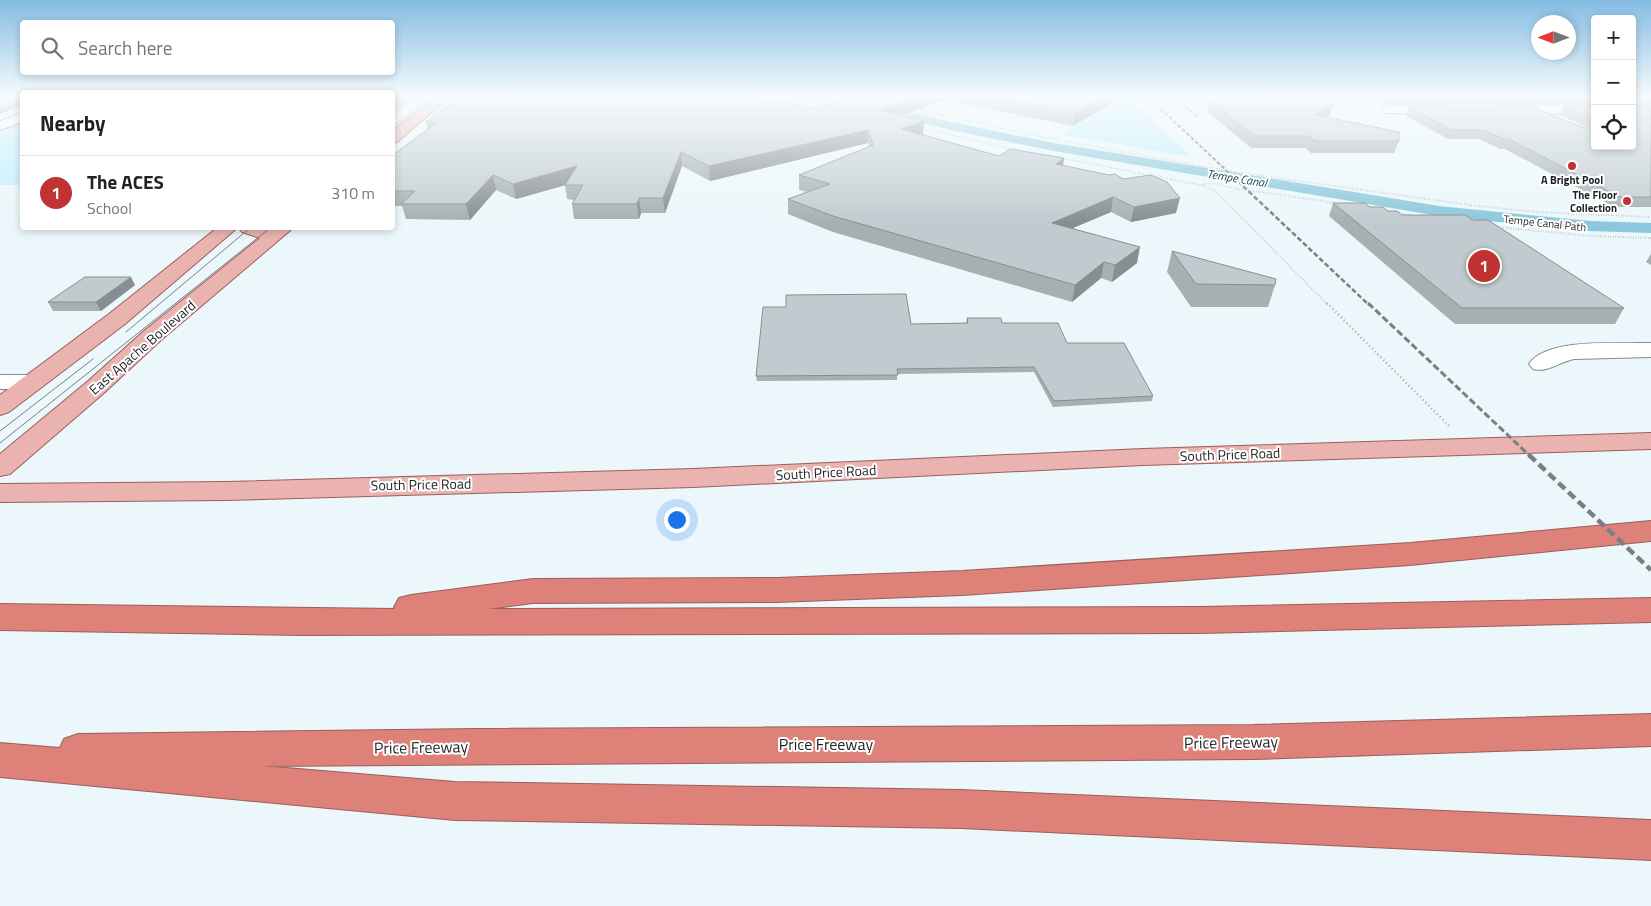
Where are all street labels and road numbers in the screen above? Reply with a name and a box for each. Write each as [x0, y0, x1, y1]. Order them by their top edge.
street label: Tempe Canal Path [1503, 211, 1587, 235]
street label: East Apache Boulevard [84, 295, 200, 399]
street label: South Price Road [1179, 442, 1281, 466]
street label: South Price Road [775, 459, 877, 485]
street label: South Price Road [371, 473, 471, 495]
street label: Price Freeway [1184, 729, 1279, 755]
street label: Price Freeway [779, 732, 873, 756]
street label: Price Freeway [374, 734, 469, 760]

